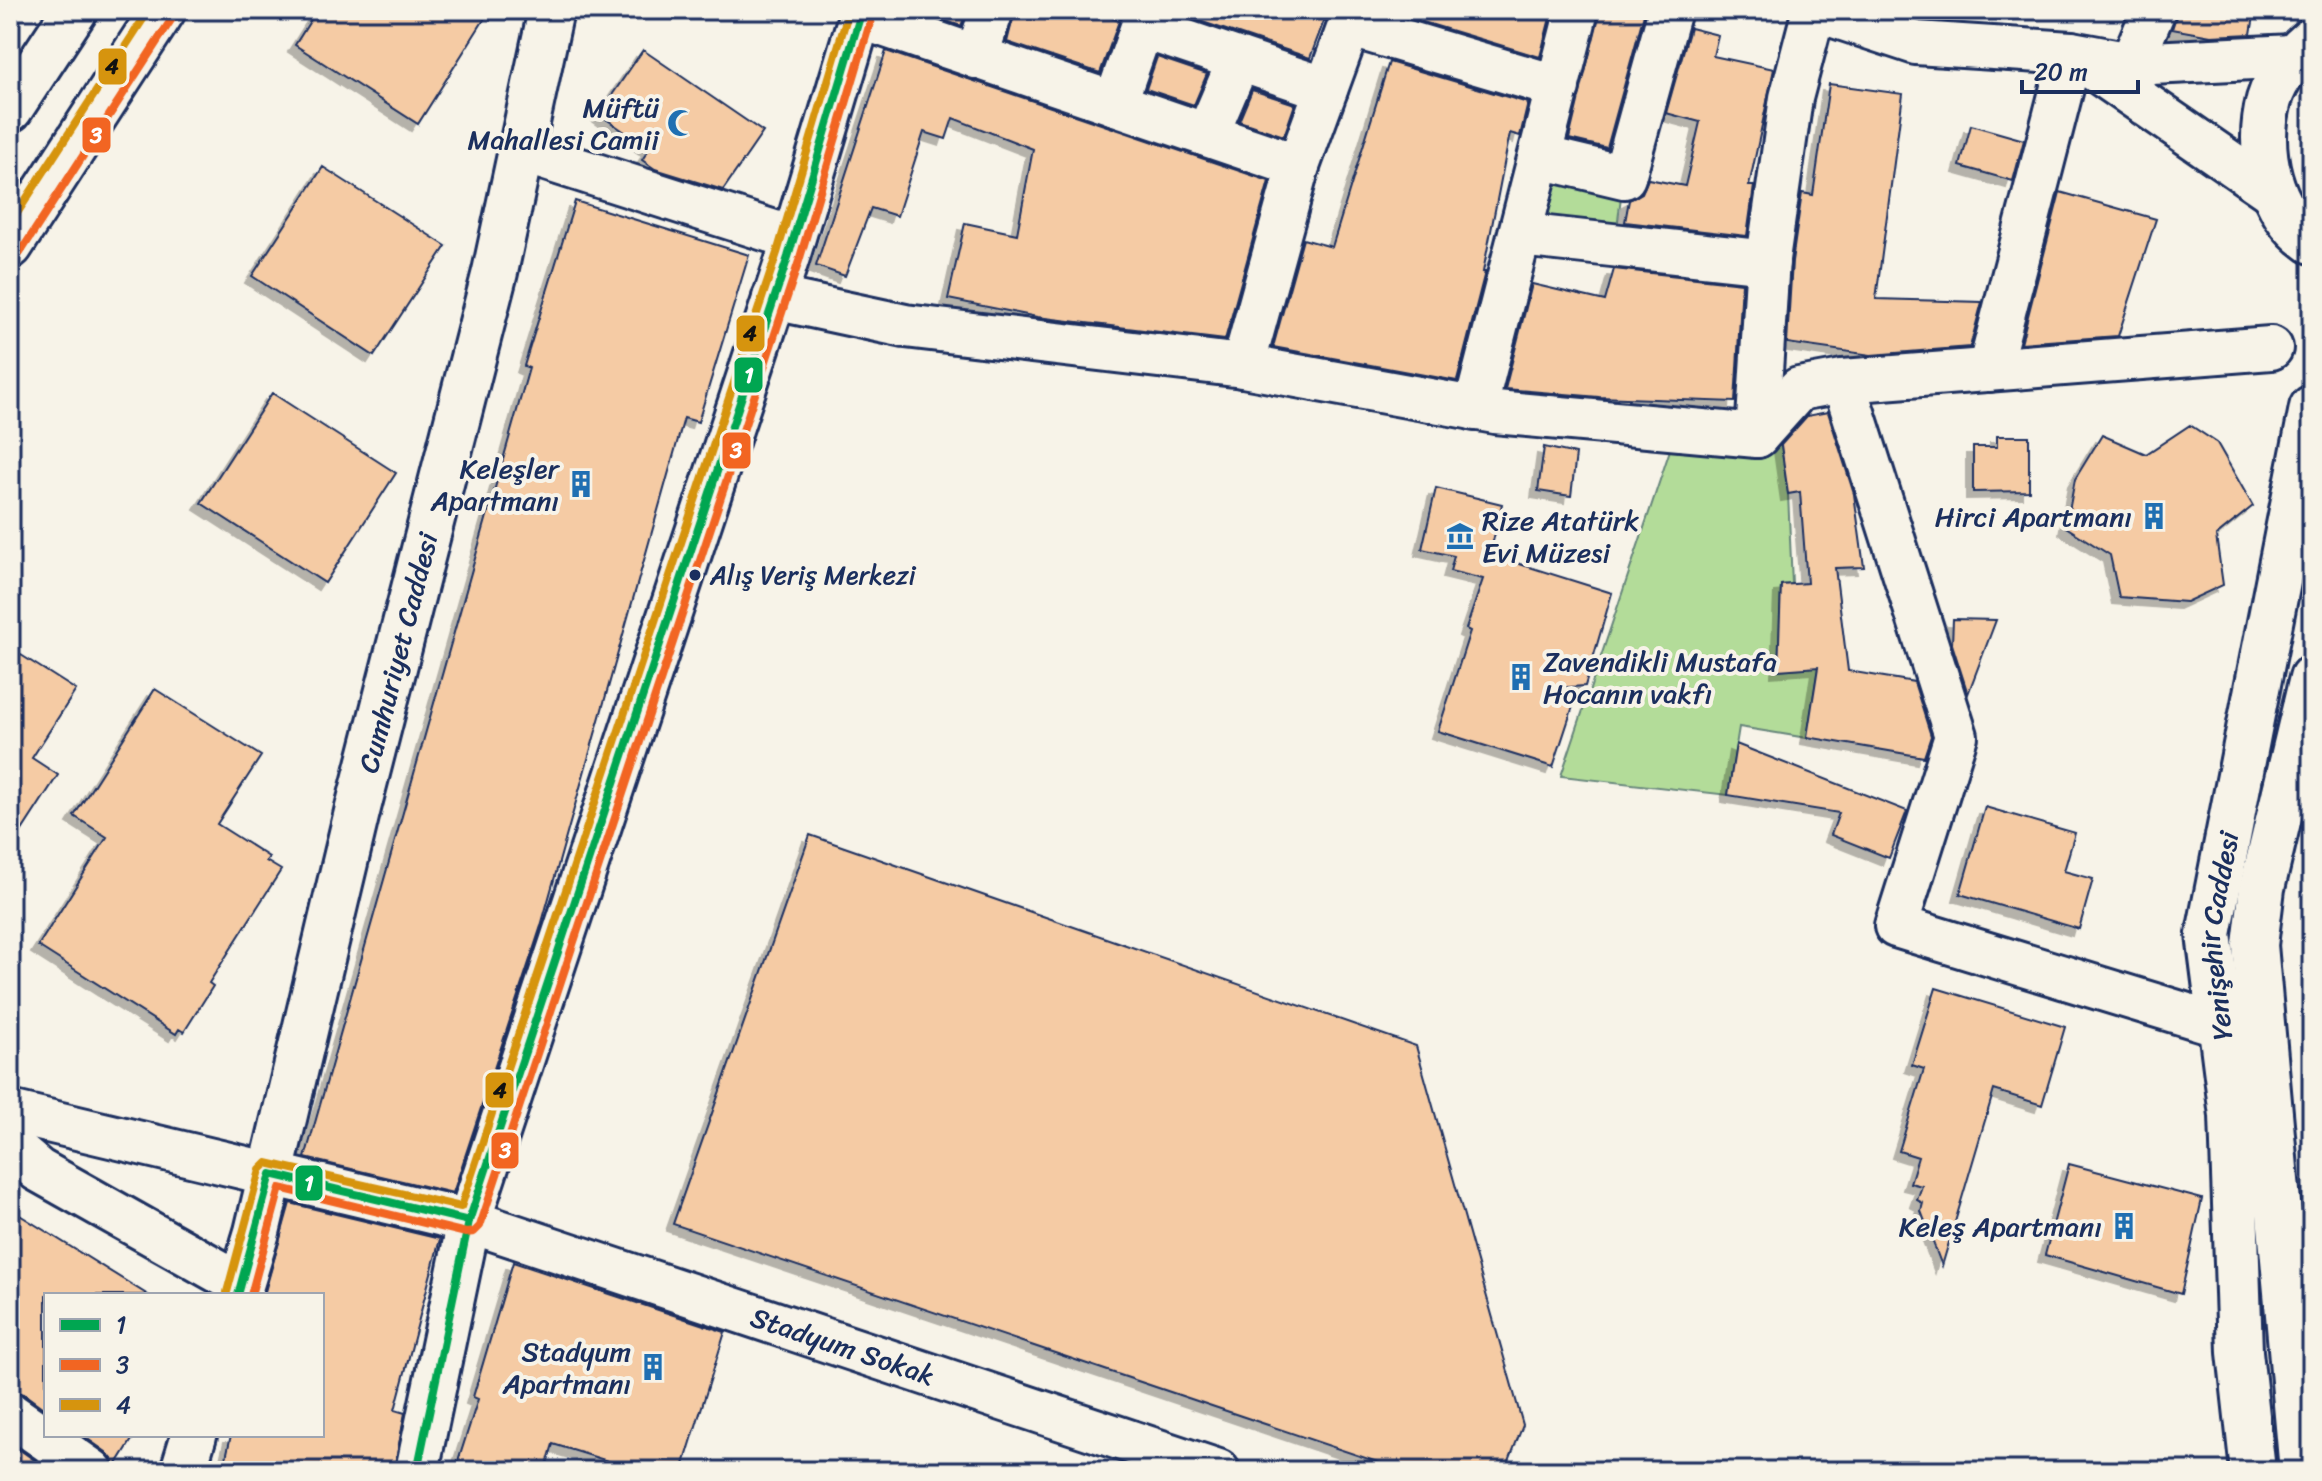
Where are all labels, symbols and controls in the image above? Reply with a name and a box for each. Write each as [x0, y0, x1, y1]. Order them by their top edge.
scale bar [2022, 44, 2138, 94]
line badge: 4 [97, 47, 128, 86]
text: 4 [104, 47, 119, 86]
text: 20 m [2034, 51, 2088, 93]
place label: Müftü Mahallesi Camii [468, 83, 660, 164]
mosque icon: Müftü Mahallesi Camii [666, 108, 696, 138]
line badge: 3 [81, 116, 112, 154]
text: 3 [89, 116, 102, 155]
line badge: 4 [735, 314, 766, 353]
text: 4 [742, 314, 757, 353]
line badge: 1 [733, 356, 764, 394]
text: 1 [744, 356, 754, 395]
line badge: 3 [721, 431, 752, 470]
text: 3 [729, 431, 742, 470]
place label: Keleşler Apartmanı [430, 444, 561, 525]
building icon: Keleşler Apartmanı [566, 469, 596, 499]
place label: Hirci Apartmanı [1935, 492, 2132, 541]
place label: Rize Atatürk Evi Müzesi [1482, 496, 1639, 577]
building icon: Hirci Apartmanı [2139, 501, 2169, 531]
museum icon: Rize Atatürk Evi Müzesi [1445, 521, 1475, 551]
street label: Cumhuriyet Caddesi [343, 526, 452, 778]
place label: Alış Veriş Merkezi [709, 552, 917, 598]
marker: Alış Veriş Merkezi [687, 567, 703, 583]
place label: Zavendikli Mustafa Hocanın vakfı [1543, 637, 1777, 718]
building icon: Zavendikli Mustafa Hocanın vakfı [1506, 662, 1536, 692]
street label: Yenişehir Caddesi [2184, 826, 2253, 1043]
line badge: 4 [484, 1071, 515, 1109]
text: 4 [492, 1071, 507, 1110]
line badge: 3 [490, 1131, 520, 1170]
text: 3 [498, 1131, 511, 1170]
line badge: 1 [294, 1164, 324, 1202]
text: 1 [304, 1164, 314, 1203]
place label: Keleş Apartmanı [1899, 1202, 2102, 1251]
building icon: Keleş Apartmanı [2109, 1211, 2139, 1241]
street label: Stadyum Sokak [744, 1292, 942, 1399]
legend [44, 1293, 324, 1437]
text: 1 [116, 1304, 126, 1346]
place label: Stadyum Apartmanı [502, 1327, 631, 1408]
text: 3 [116, 1344, 129, 1386]
building icon: Stadyum Apartmanı [638, 1352, 668, 1382]
text: 4 [116, 1384, 131, 1426]

